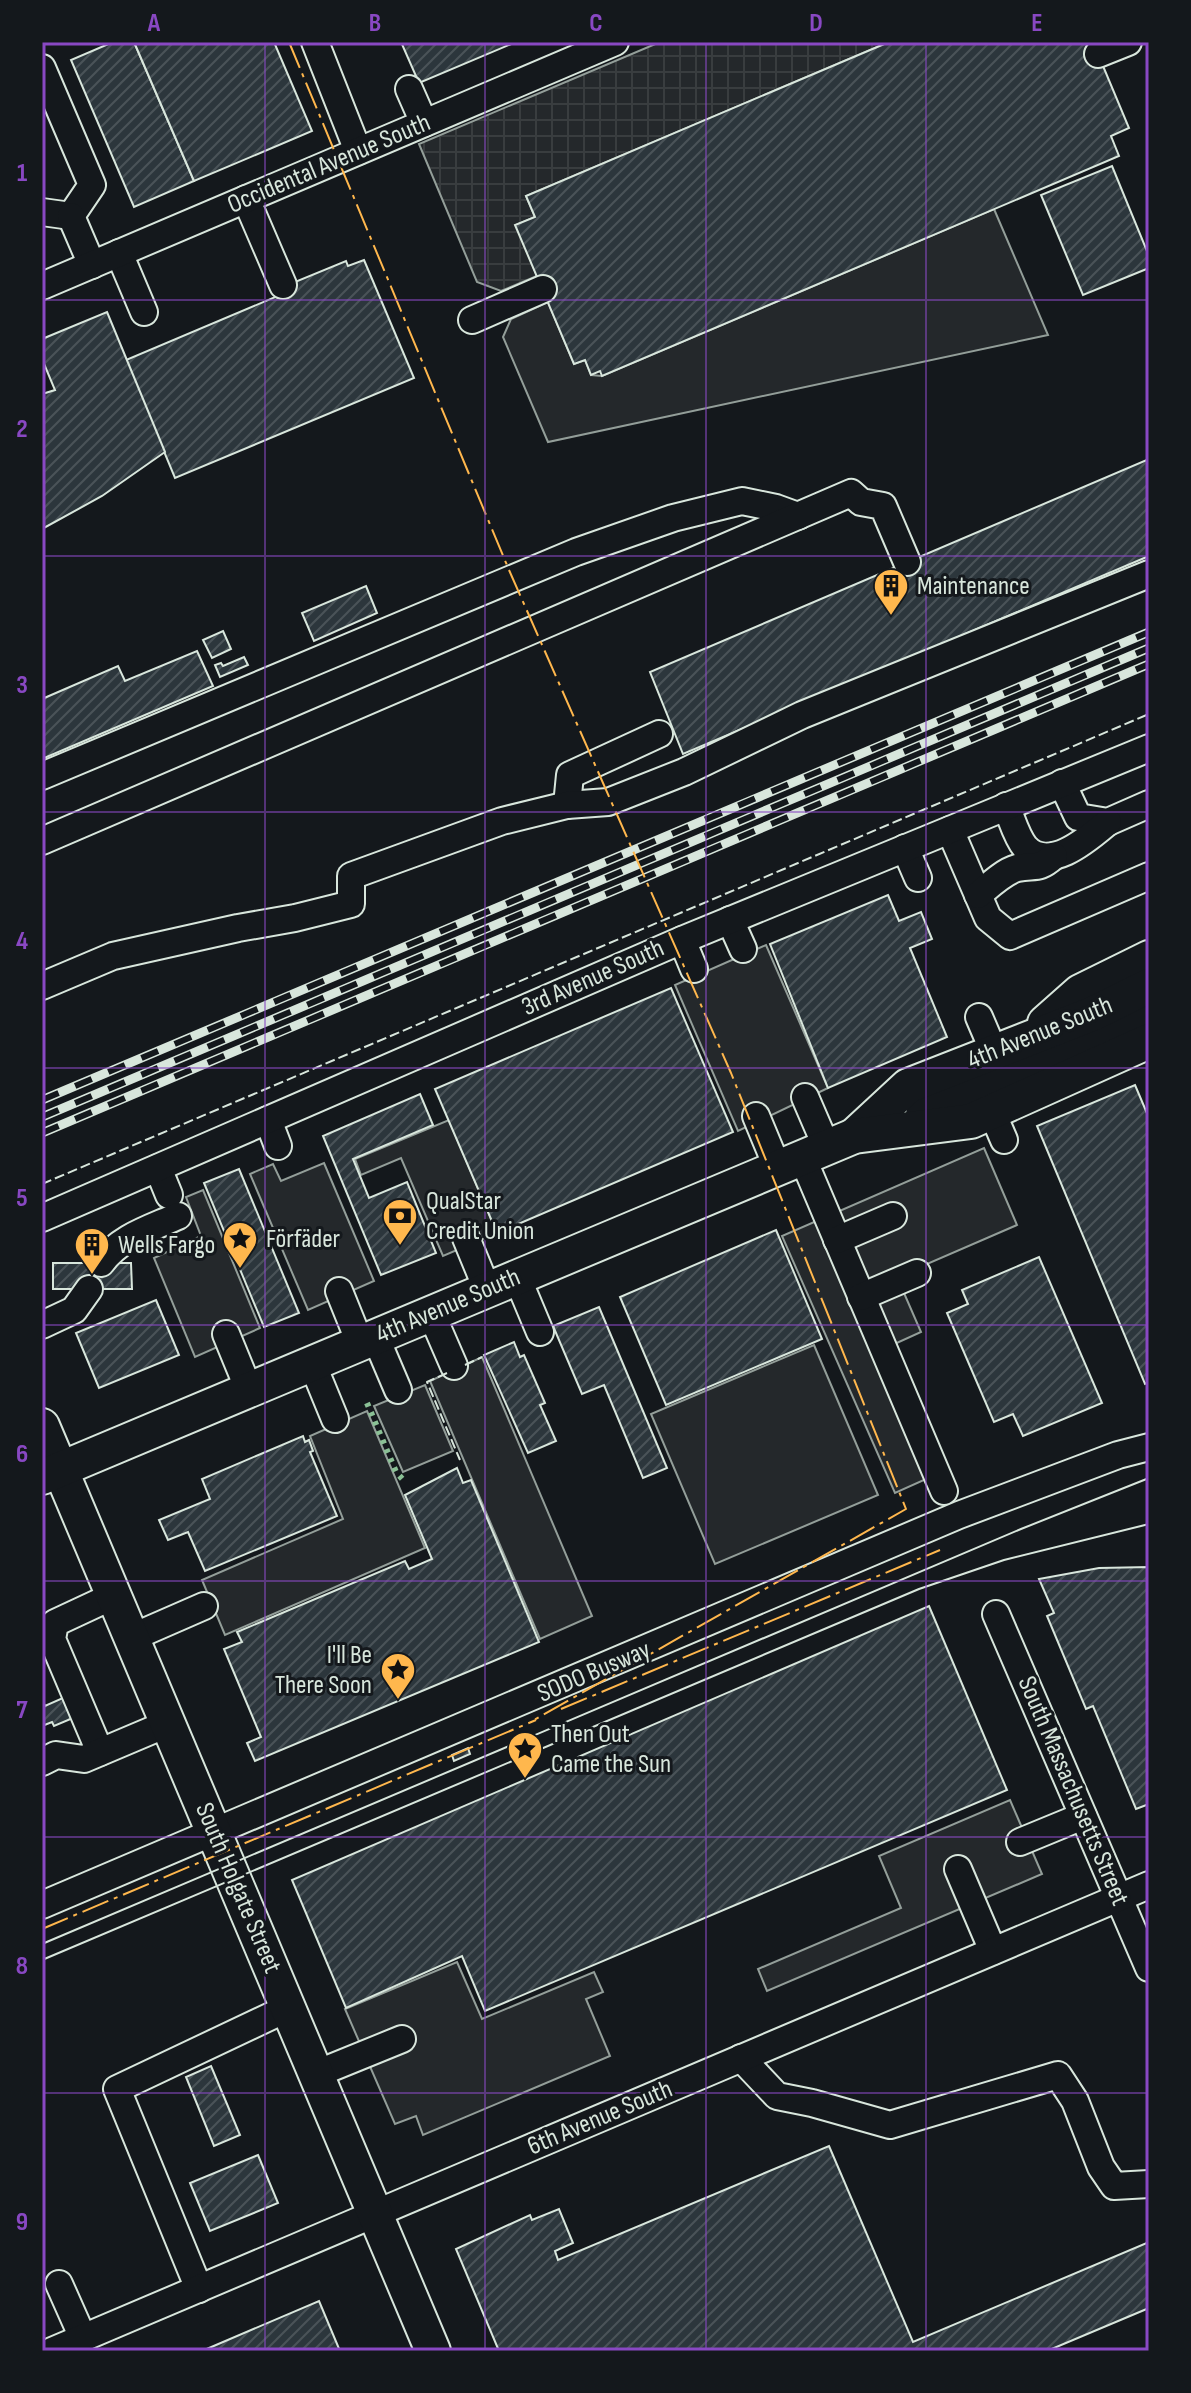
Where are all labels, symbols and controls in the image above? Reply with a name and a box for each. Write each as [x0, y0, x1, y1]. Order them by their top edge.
text: A [147, 8, 161, 39]
text: B [369, 8, 381, 39]
text: C [589, 8, 603, 39]
text: D [809, 8, 823, 39]
text: E [1031, 8, 1043, 39]
street label: Occidental Avenue South [223, 107, 435, 221]
text: 1 [17, 158, 27, 189]
text: 2 [16, 414, 28, 445]
building icon: Maintenance [872, 567, 910, 617]
place label: Maintenance [917, 571, 1030, 602]
text: 3 [16, 670, 28, 701]
text: 4 [16, 926, 28, 957]
street label: 3rd Avenue South [517, 933, 669, 1023]
street label: 4th Avenue South [963, 990, 1117, 1076]
text: 5 [16, 1183, 28, 1214]
place label: QualStar Credit Union [426, 1186, 535, 1247]
bank icon: QualStar Credit Union [381, 1197, 419, 1247]
place icon: Förfäder [221, 1220, 259, 1270]
place label: Förfäder [266, 1224, 341, 1255]
building icon: Wells Fargo [73, 1226, 111, 1276]
place label: Wells Fargo [118, 1230, 215, 1261]
street label: 4th Avenue South [371, 1262, 525, 1350]
text: 6 [16, 1439, 28, 1470]
street label: SODO Busway [533, 1634, 655, 1710]
place label: I'll Be There Soon [275, 1640, 372, 1701]
place icon: I'll Be There Soon [379, 1651, 417, 1701]
street label: South Massachusetts Street [1011, 1672, 1135, 1910]
text: 7 [16, 1695, 28, 1726]
place label: Then Out Came the Sun [551, 1719, 671, 1780]
place icon: Then Out Came the Sun [506, 1730, 544, 1780]
street label: South Holgate Street [188, 1798, 288, 1978]
text: 8 [16, 1951, 28, 1982]
street label: 6th Avenue South [523, 2074, 677, 2162]
text: 9 [16, 2207, 28, 2238]

